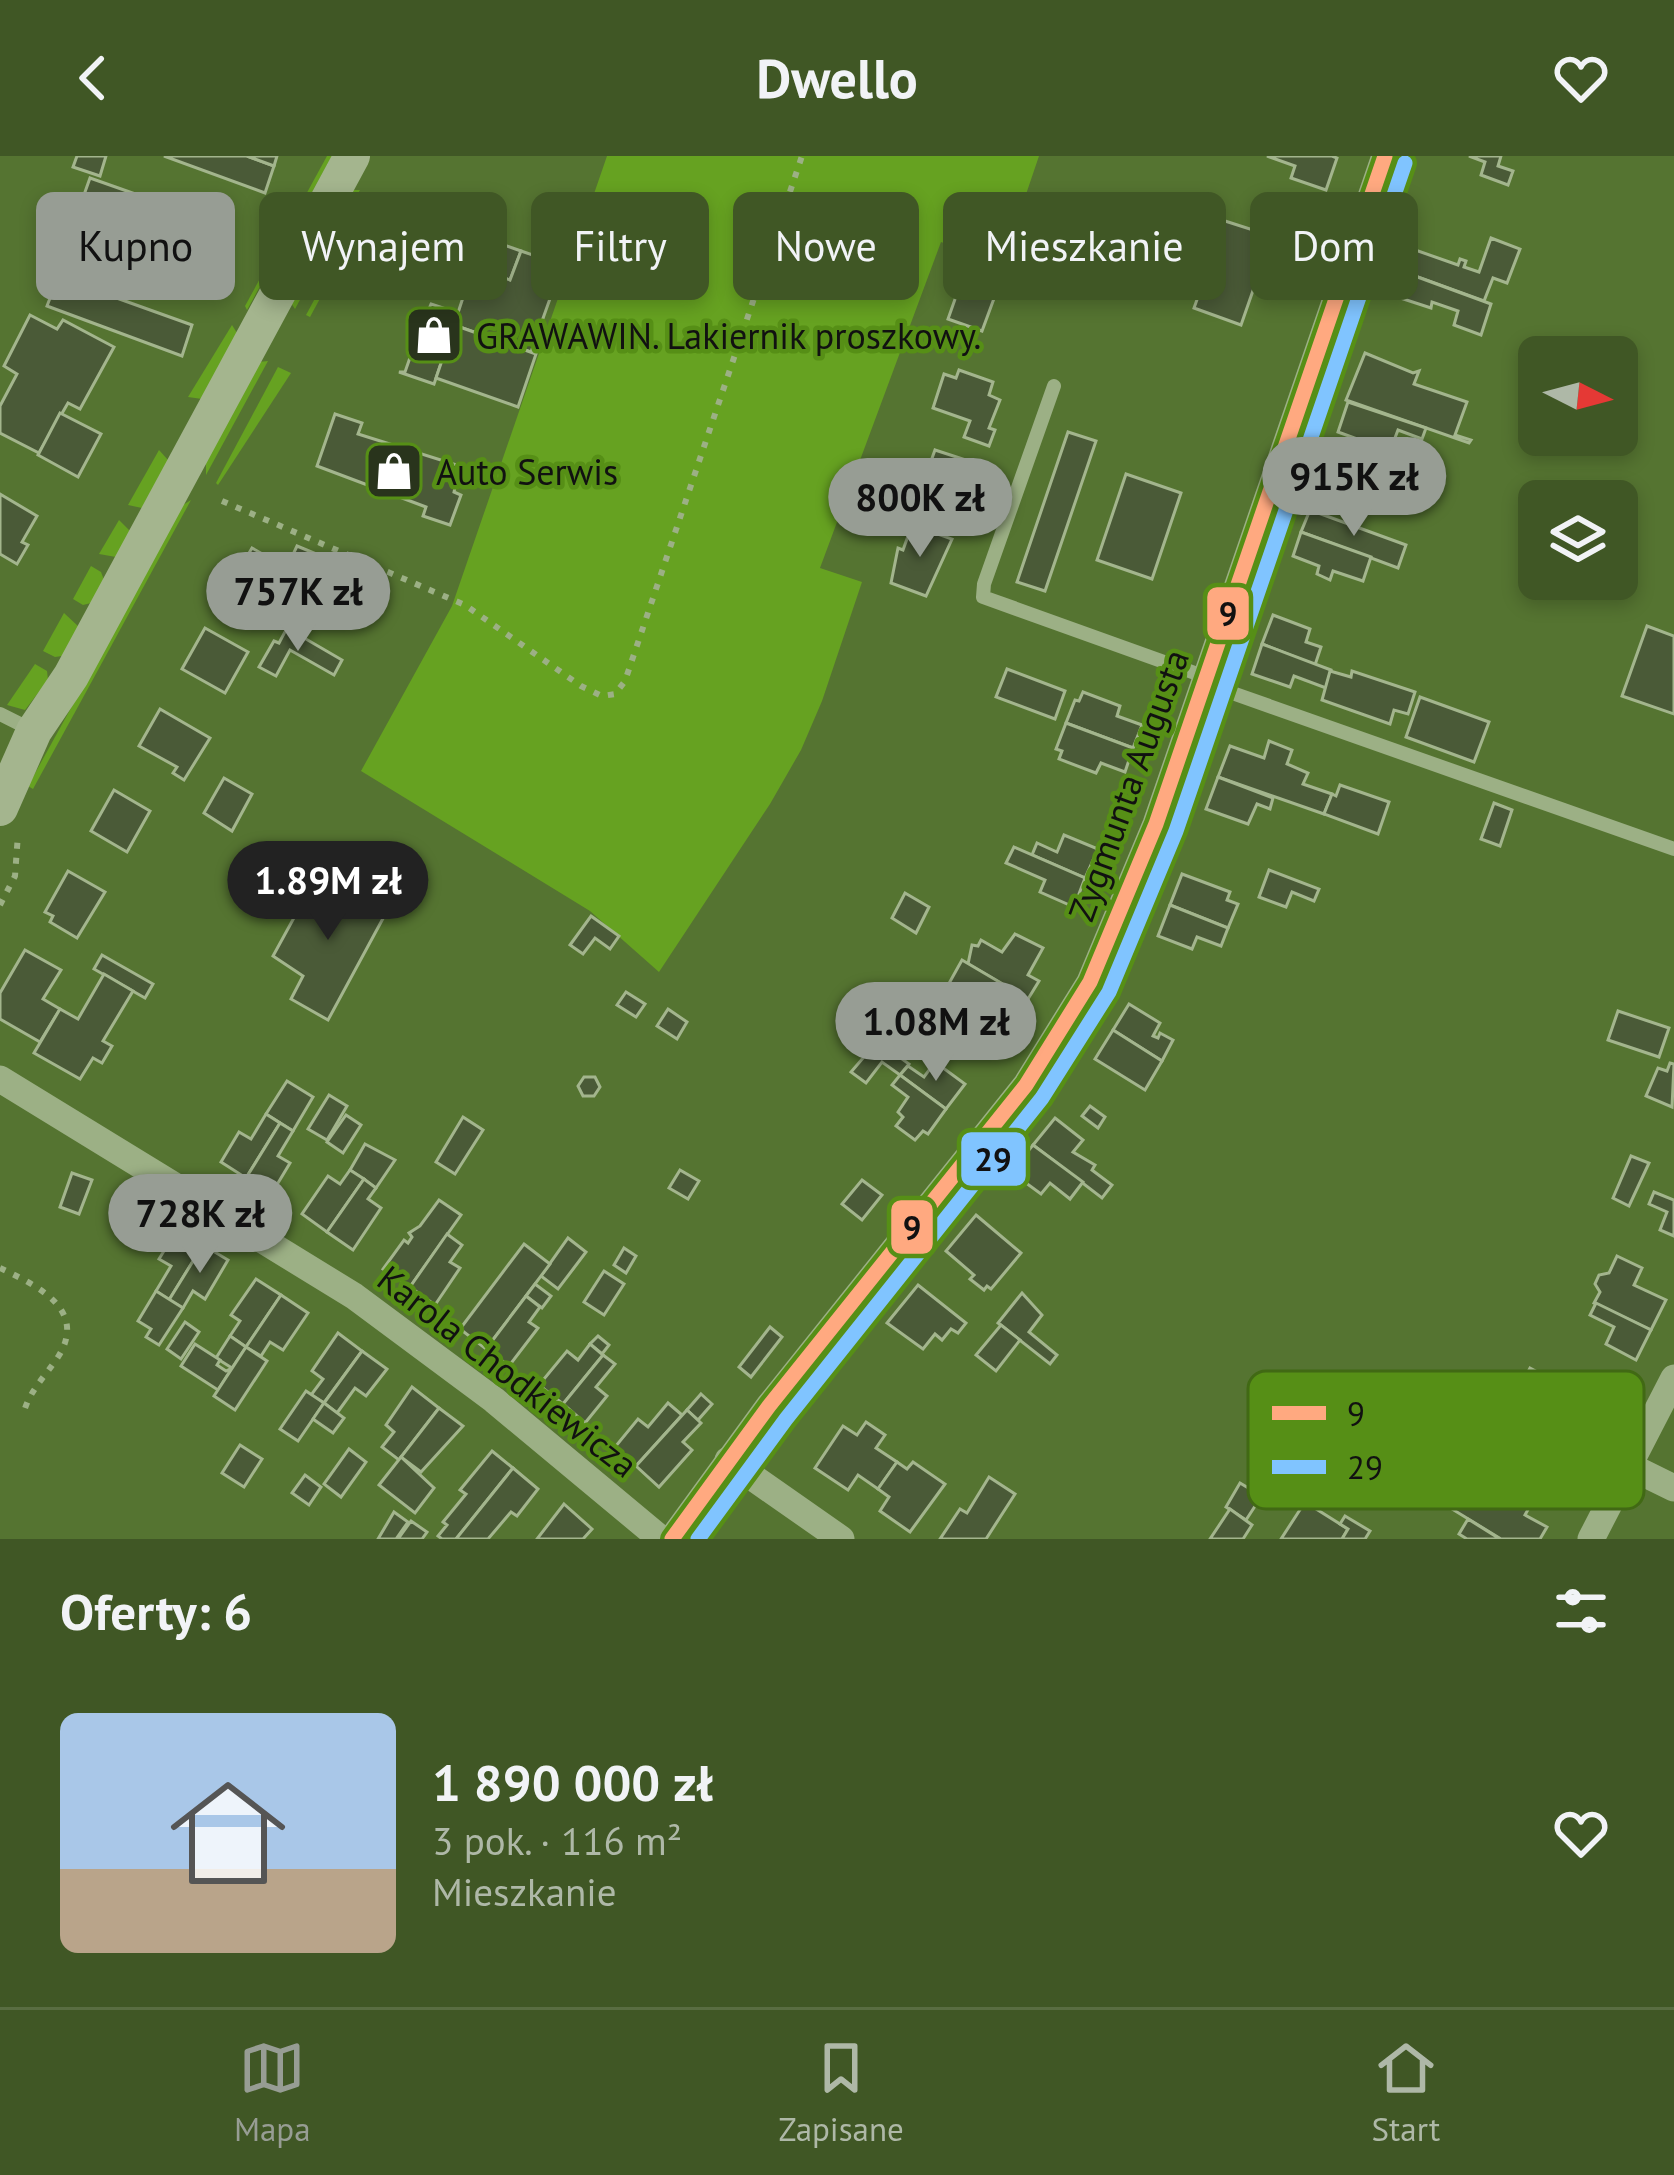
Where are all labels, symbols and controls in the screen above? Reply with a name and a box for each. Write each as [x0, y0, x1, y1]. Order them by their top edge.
text: Dwello [756, 43, 918, 113]
icon: back [60, 45, 126, 111]
icon: heart [1548, 45, 1614, 111]
chip: Kupno [36, 192, 235, 300]
chip: Wynajem [259, 192, 507, 300]
chip: Filtry [531, 192, 709, 300]
chip: Nowe [733, 192, 919, 300]
chip: Mieszkanie [943, 192, 1226, 300]
chip: Dom [1250, 192, 1418, 300]
shop icon: GRAWAWIN. Lakiernik proszkowy. [403, 304, 465, 366]
place label: GRAWAWIN. Lakiernik proszkowy. [476, 312, 981, 359]
north arrow [1518, 336, 1638, 456]
map controls [1518, 336, 1638, 600]
pin: 915K zł [1243, 437, 1465, 539]
shop icon: Auto Serwis [363, 440, 425, 502]
place label: Auto Serwis [436, 448, 618, 495]
text: 915K zł [1289, 450, 1419, 501]
pin: 800K zł [809, 458, 1031, 560]
text: 800K zł [855, 471, 985, 522]
button: layers [1518, 480, 1638, 600]
pin: 757K zł [187, 552, 409, 654]
text: 757K zł [233, 565, 363, 616]
line badge: 9 [1205, 585, 1251, 642]
text: 9 [1219, 591, 1237, 634]
street label: Zygmunta Augusta [1057, 643, 1199, 927]
pin: 1.89M zł [204, 841, 452, 943]
text: 1.89M zł [254, 854, 402, 905]
pin: 1.08M zł [812, 982, 1060, 1084]
text: 1.08M zł [862, 995, 1010, 1046]
line badge: 29 [959, 1130, 1028, 1188]
text: 29 [974, 1137, 1012, 1180]
pin: 728K zł [89, 1174, 311, 1276]
text: 728K zł [135, 1187, 265, 1238]
line badge: 9 [889, 1198, 935, 1256]
text: 9 [903, 1205, 921, 1248]
street label: Karola Chodkiewicza [368, 1255, 648, 1487]
legend [1248, 1371, 1644, 1509]
text: 9 [1347, 1391, 1365, 1434]
text: 29 [1347, 1445, 1383, 1488]
text: Oferty: 6 [60, 1578, 252, 1644]
icon: filters [1548, 1578, 1614, 1644]
text: 1 890 000 zł [432, 1749, 713, 1815]
icon: home [156, 1761, 300, 1905]
icon: heart [1548, 1800, 1614, 1866]
text: 3 pok. · 116 m² [432, 1815, 682, 1866]
text: Mieszkanie [432, 1866, 617, 1917]
tab: Mapa [234, 2035, 311, 2150]
tab: Zapisane [778, 2035, 904, 2150]
tab: Start [1372, 2035, 1440, 2150]

